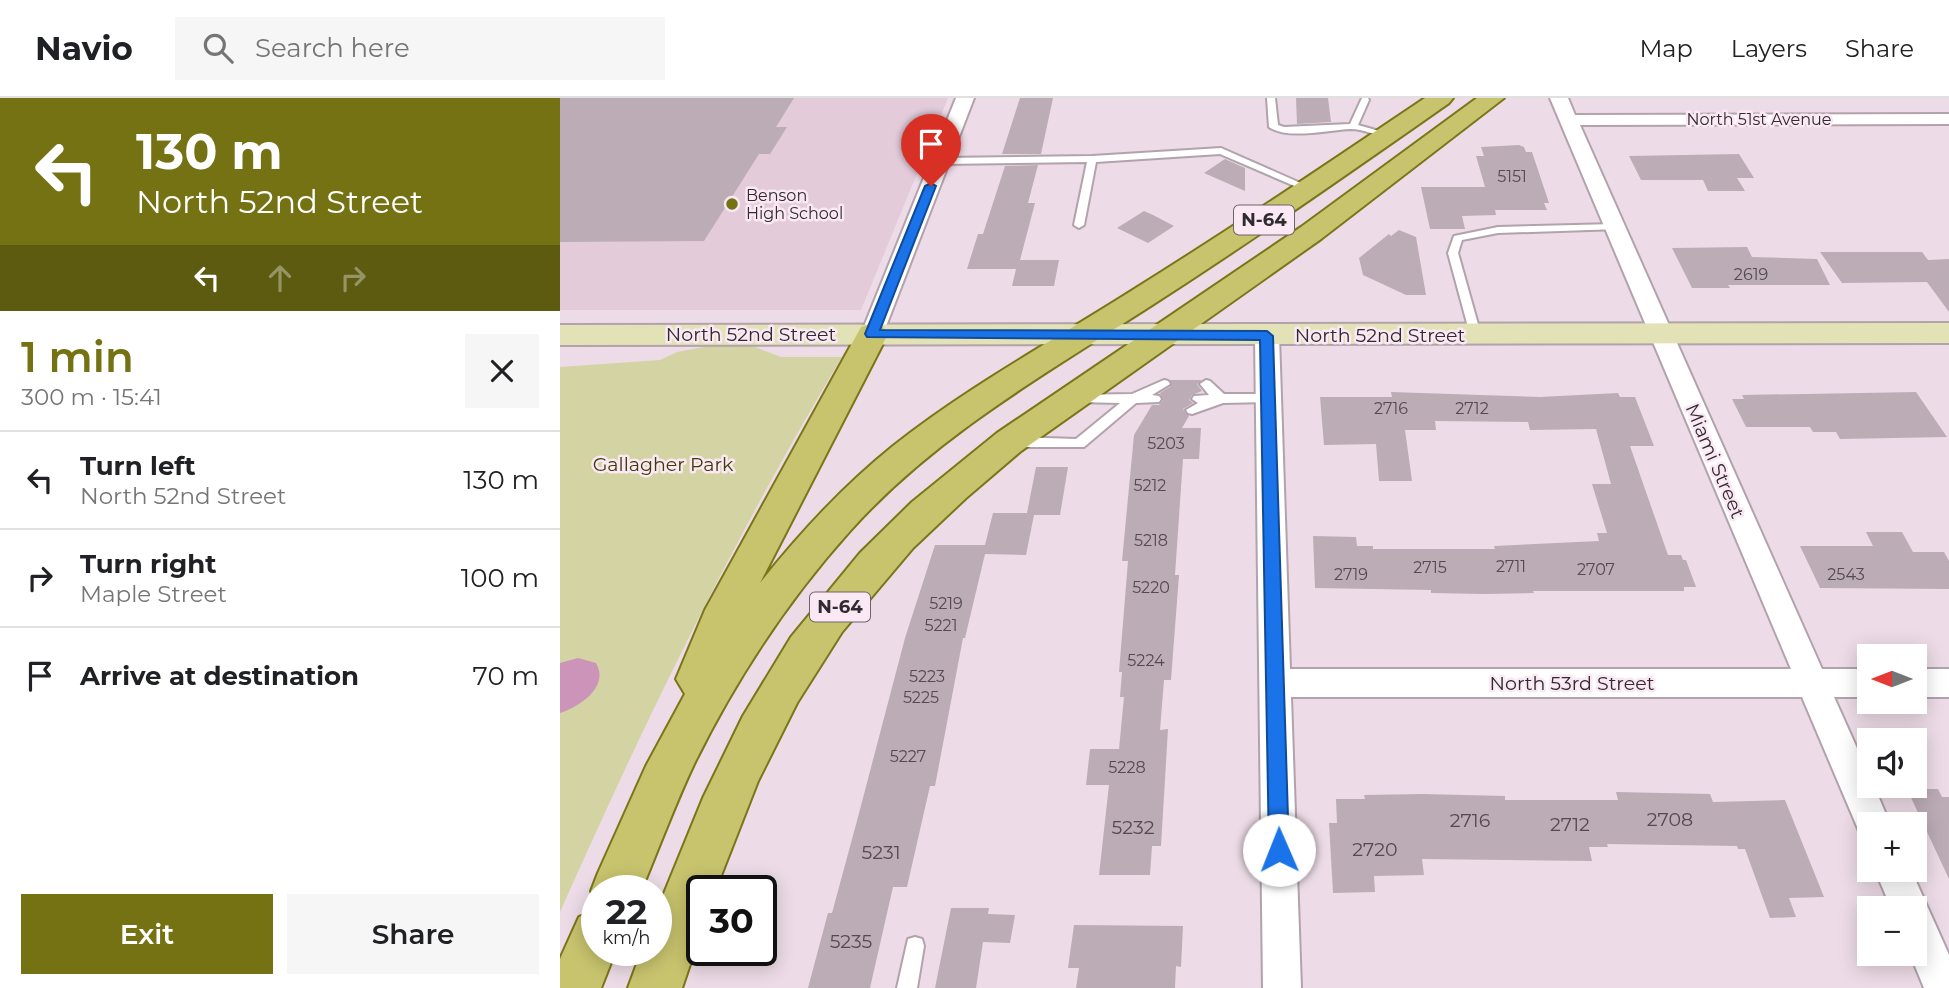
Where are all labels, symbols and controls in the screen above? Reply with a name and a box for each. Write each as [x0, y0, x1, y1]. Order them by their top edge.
search box [175, 17, 665, 80]
text: Navio [35, 28, 133, 68]
icon: search [199, 29, 237, 67]
text: Search here [255, 32, 410, 64]
text: Map [1639, 34, 1693, 63]
text: Layers [1731, 34, 1807, 63]
text: Share [1845, 34, 1914, 63]
street label: North 51st Avenue [1687, 110, 1831, 129]
pin [901, 114, 961, 186]
text: 130 m [136, 122, 283, 181]
icon: arrive [912, 125, 950, 163]
icon: left [21, 126, 112, 217]
house number: 5151 [1497, 167, 1527, 186]
text: North 52nd Street [136, 182, 423, 221]
place label: Benson High School [746, 186, 843, 223]
marker: Benson High School [724, 196, 740, 212]
road number: N-64 [1234, 205, 1294, 234]
icon: left [188, 259, 226, 297]
icon: ahead [261, 259, 299, 297]
icon: right [334, 259, 372, 297]
house number: 2619 [1734, 265, 1768, 284]
street label: North 52nd Street [666, 323, 836, 346]
street label: North 52nd Street [1295, 324, 1465, 347]
text: 1 min [21, 331, 134, 383]
button: close [465, 334, 539, 408]
text: 300 m · 15:41 [21, 383, 162, 411]
house number: 2716 [1374, 399, 1408, 418]
house number: 2712 [1455, 399, 1489, 418]
street label: Miami Street [1681, 400, 1750, 522]
house number: 5203 [1147, 434, 1185, 453]
text: Turn left [80, 450, 196, 482]
park label: Gallagher Park [593, 453, 734, 476]
icon: left [21, 461, 59, 499]
text: 130 m [463, 464, 539, 496]
house number: 5212 [1134, 476, 1166, 495]
text: North 52nd Street [80, 482, 286, 510]
house number: 5218 [1134, 531, 1168, 550]
text: Turn right [80, 548, 216, 580]
house number: 2711 [1496, 557, 1526, 576]
house number: 2715 [1413, 558, 1447, 577]
icon: right [21, 559, 59, 597]
house number: 2707 [1577, 560, 1615, 579]
text: 100 m [461, 562, 539, 594]
house number: 2719 [1334, 565, 1368, 584]
house number: 2543 [1827, 565, 1865, 584]
house number: 5220 [1132, 578, 1170, 597]
text: Maple Street [80, 580, 227, 608]
road number: N-64 [810, 592, 870, 622]
house number: 5219 [929, 594, 963, 613]
house number: 5221 [925, 616, 957, 635]
north arrow [1857, 644, 1927, 714]
map controls [1857, 644, 1927, 966]
house number: 5224 [1127, 651, 1165, 670]
icon: arrive [21, 657, 59, 695]
text: Arrive at destination [80, 660, 359, 692]
text: 70 m [473, 660, 539, 692]
house number: 5223 [909, 667, 945, 686]
street label: North 53rd Street [1490, 672, 1655, 695]
house number: 5225 [903, 688, 939, 707]
button: sound [1857, 728, 1927, 798]
house number: 5227 [890, 747, 926, 766]
house number: 5228 [1108, 758, 1146, 777]
house number: 2708 [1647, 808, 1693, 831]
house number: 2716 [1450, 809, 1490, 832]
button: + [1857, 812, 1927, 882]
position arrow [1242, 813, 1316, 887]
house number: 2712 [1550, 813, 1590, 836]
house number: 5232 [1112, 816, 1155, 839]
house number: 2720 [1352, 838, 1398, 861]
house number: 5231 [861, 841, 901, 864]
speed limit sign: 30 [686, 875, 777, 966]
text: 22 [606, 890, 647, 933]
button: Exit [21, 894, 273, 974]
button: Share [287, 894, 539, 974]
button: − [1857, 896, 1927, 966]
text: km/h [602, 927, 651, 949]
house number: 5235 [830, 930, 873, 953]

